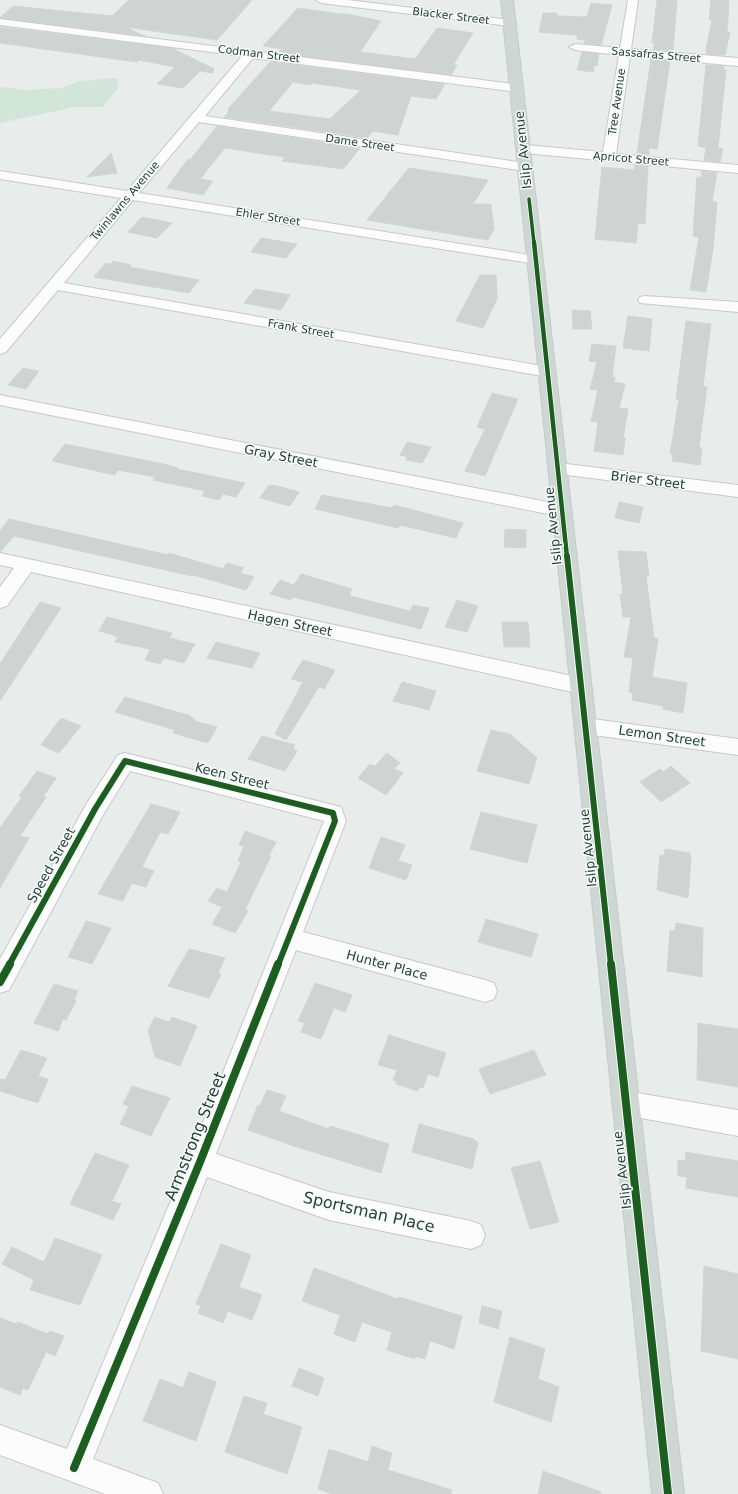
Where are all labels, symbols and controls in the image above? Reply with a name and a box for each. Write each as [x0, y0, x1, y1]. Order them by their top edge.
street label: Blacker Street [412, 5, 491, 27]
street label: Codman Street [217, 43, 302, 66]
street label: Sassafras Street [611, 45, 702, 65]
street label: Tree Avenue [606, 68, 628, 137]
street label: Islip Avenue [511, 110, 535, 190]
street label: Dame Street [325, 132, 396, 154]
street label: Apricot Street [593, 149, 670, 169]
street label: Twinlawns Avenue [87, 158, 162, 244]
street label: Ehler Street [235, 205, 302, 229]
street label: Frank Street [267, 317, 336, 341]
street label: Gray Street [243, 442, 319, 470]
street label: Brier Street [610, 468, 686, 492]
street label: Islip Avenue [541, 486, 565, 566]
street label: Hagen Street [246, 607, 334, 639]
street label: Lemon Street [618, 722, 706, 750]
street label: Keen Street [193, 760, 271, 792]
street label: Islip Avenue [576, 808, 600, 888]
street label: Speed Street [24, 824, 78, 906]
street label: Hunter Place [345, 947, 429, 983]
street label: Armstrong Street [160, 1069, 230, 1203]
street label: Islip Avenue [610, 1130, 634, 1210]
street label: Sportsman Place [301, 1188, 437, 1236]

